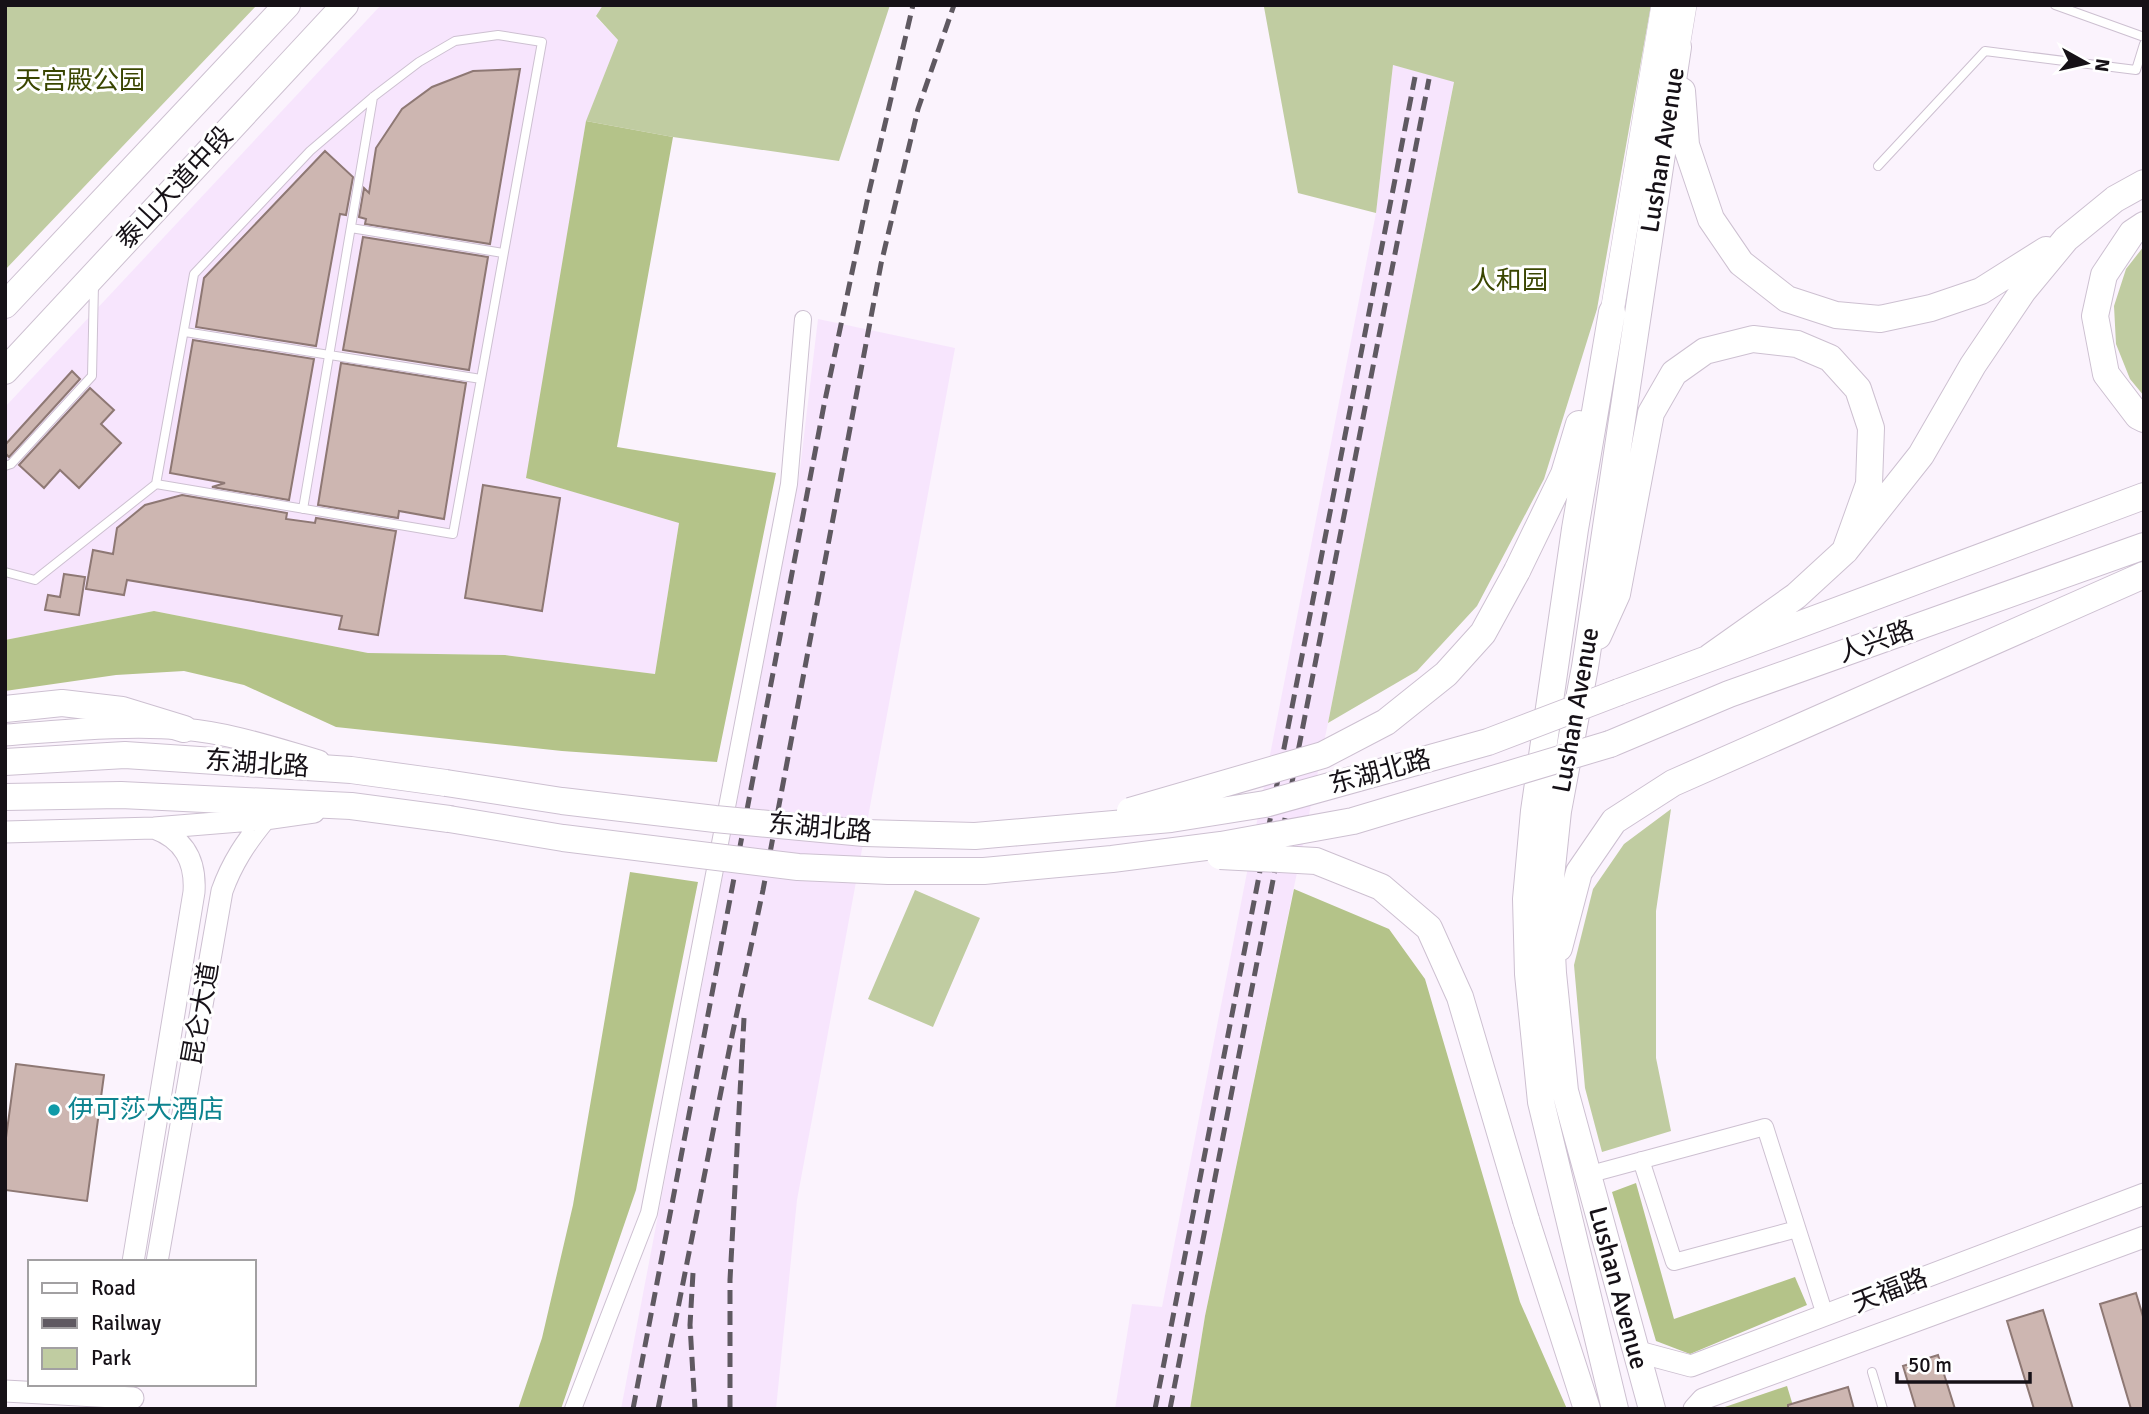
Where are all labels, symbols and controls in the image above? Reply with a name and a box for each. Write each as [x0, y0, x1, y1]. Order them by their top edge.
north arrow [2051, 28, 2121, 98]
text: N [2089, 57, 2115, 73]
park label: 天宫殿公园 [15, 65, 145, 97]
street label: Lushan Avenue [1634, 65, 1692, 235]
street label: 泰山大道中段 [110, 120, 240, 256]
park label: 人和园 [1470, 265, 1548, 297]
street label: 人兴路 [1834, 614, 1918, 670]
street label: Lushan Avenue [1546, 625, 1606, 795]
street label: 东湖北路 [1326, 743, 1434, 801]
street label: 东湖北路 [204, 744, 310, 784]
street label: 东湖北路 [767, 808, 873, 848]
street label: 昆仑大道 [176, 960, 226, 1068]
place label: 伊可莎大酒店 [68, 1094, 224, 1126]
marker: 伊可莎大酒店 [46, 1102, 62, 1118]
street label: Lushan Avenue [1581, 1203, 1655, 1373]
legend [28, 1260, 256, 1386]
street label: 天福路 [1848, 1262, 1932, 1320]
text: Road [91, 1275, 136, 1301]
text: Railway [91, 1310, 161, 1336]
scale bar [1897, 1340, 2030, 1384]
text: Park [91, 1345, 132, 1371]
text: 50 m [1908, 1352, 1952, 1378]

